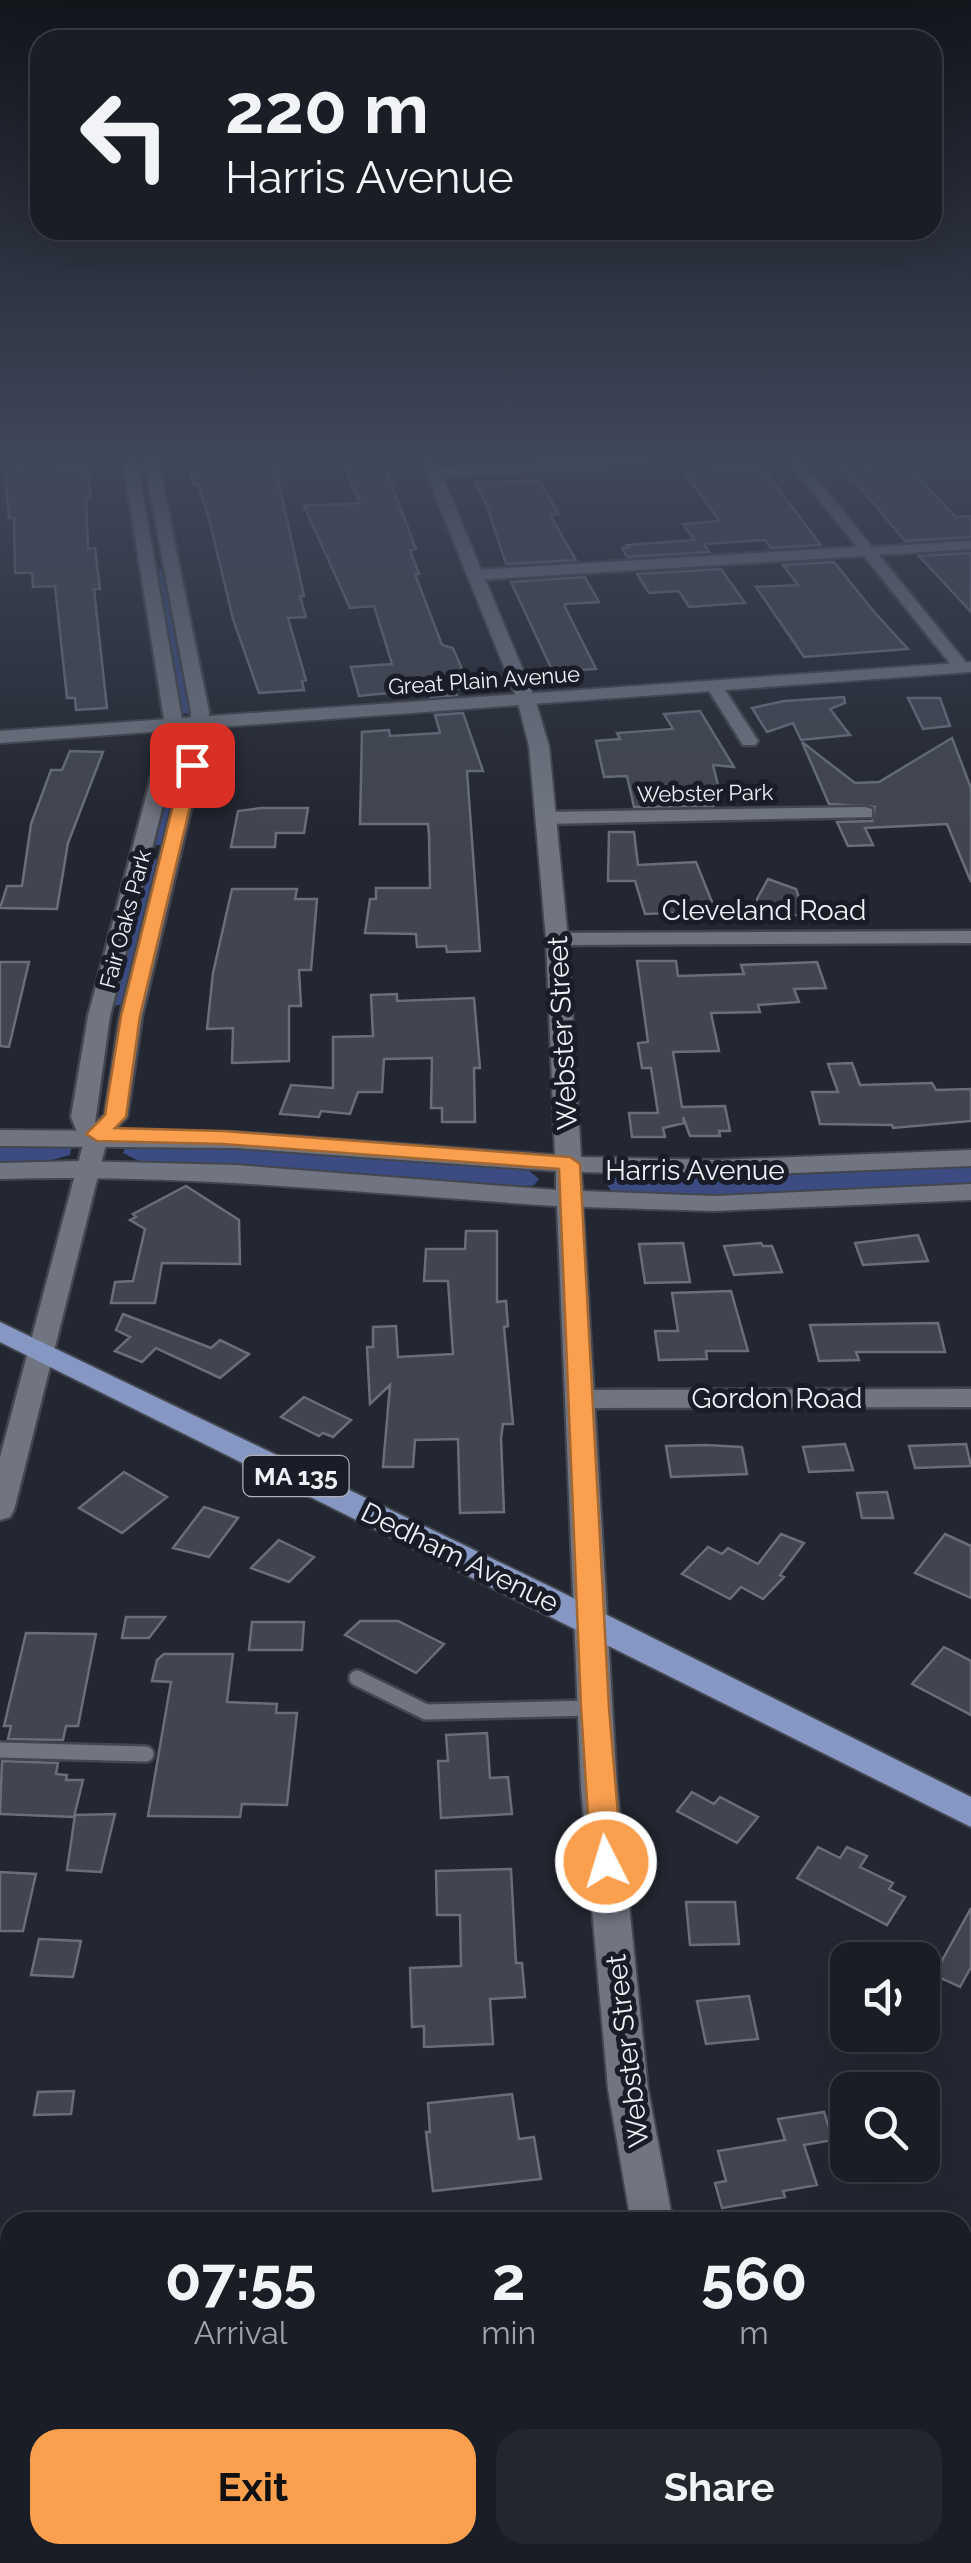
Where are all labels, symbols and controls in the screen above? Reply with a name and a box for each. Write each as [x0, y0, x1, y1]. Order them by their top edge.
text: 220 m [225, 67, 429, 149]
icon: left [60, 70, 190, 200]
text: Harris Avenue [225, 151, 514, 204]
street label: Great Plain Avenue [387, 660, 581, 700]
pin [150, 723, 235, 808]
icon: arrive [165, 738, 220, 793]
street label: Webster Park [637, 779, 774, 807]
street label: Fair Oaks Park [94, 847, 156, 991]
street label: Cleveland Road [662, 894, 866, 927]
street label: Webster Street [541, 935, 584, 1131]
street label: Harris Avenue [605, 1154, 785, 1187]
street label: Gordon Road [692, 1382, 862, 1415]
road number: MA 135 [244, 1456, 348, 1496]
street label: Dedham Avenue [356, 1495, 564, 1620]
position arrow [554, 1810, 658, 1914]
map controls [830, 1942, 940, 2182]
button: sound [830, 1942, 940, 2052]
street label: Webster Street [599, 1952, 656, 2149]
button: search [830, 2072, 940, 2182]
text: 07:55 [165, 2244, 316, 2314]
text: 2 [492, 2244, 526, 2314]
text: 560 [701, 2244, 807, 2314]
text: Arrival [194, 2314, 287, 2351]
text: min [481, 2314, 536, 2351]
text: m [739, 2314, 769, 2351]
button: Exit [30, 2429, 476, 2544]
button: Share [496, 2429, 942, 2544]

